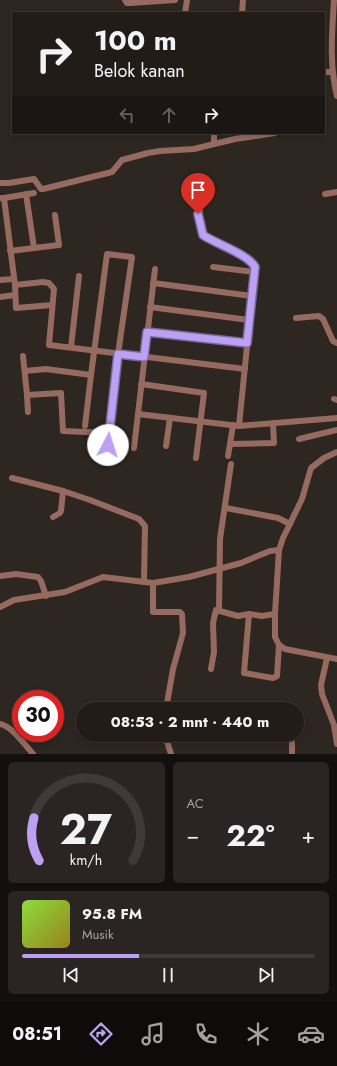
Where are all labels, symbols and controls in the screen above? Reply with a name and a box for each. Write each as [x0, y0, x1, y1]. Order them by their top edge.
text: 100 m [94, 20, 177, 61]
icon: right [28, 28, 80, 80]
text: Belok kanan [94, 58, 185, 84]
icon: left [116, 104, 138, 126]
icon: ahead [158, 104, 180, 126]
icon: right [200, 104, 222, 126]
pin [181, 173, 215, 214]
icon: arrive [187, 179, 209, 201]
position arrow [87, 424, 129, 466]
speed limit sign: 30 [12, 690, 64, 742]
text: 08:53 · 2 mnt · 440 m [111, 711, 269, 733]
text: AC [187, 794, 204, 813]
text: 27 [60, 798, 112, 859]
text: 22° [226, 814, 275, 857]
text: − [187, 819, 199, 851]
text: + [301, 819, 315, 851]
text: km/h [70, 849, 102, 869]
text: 95.8 FM [82, 903, 142, 925]
text: Musik [82, 925, 114, 944]
icon: previous [60, 964, 82, 986]
icon: pause [157, 964, 179, 986]
icon: next [255, 964, 277, 986]
icon: directions [87, 1020, 115, 1048]
icon: music [139, 1020, 167, 1048]
icon: phone [192, 1020, 220, 1048]
icon: climate [244, 1020, 272, 1048]
icon: car [297, 1020, 325, 1048]
text: 08:51 [12, 1021, 62, 1047]

